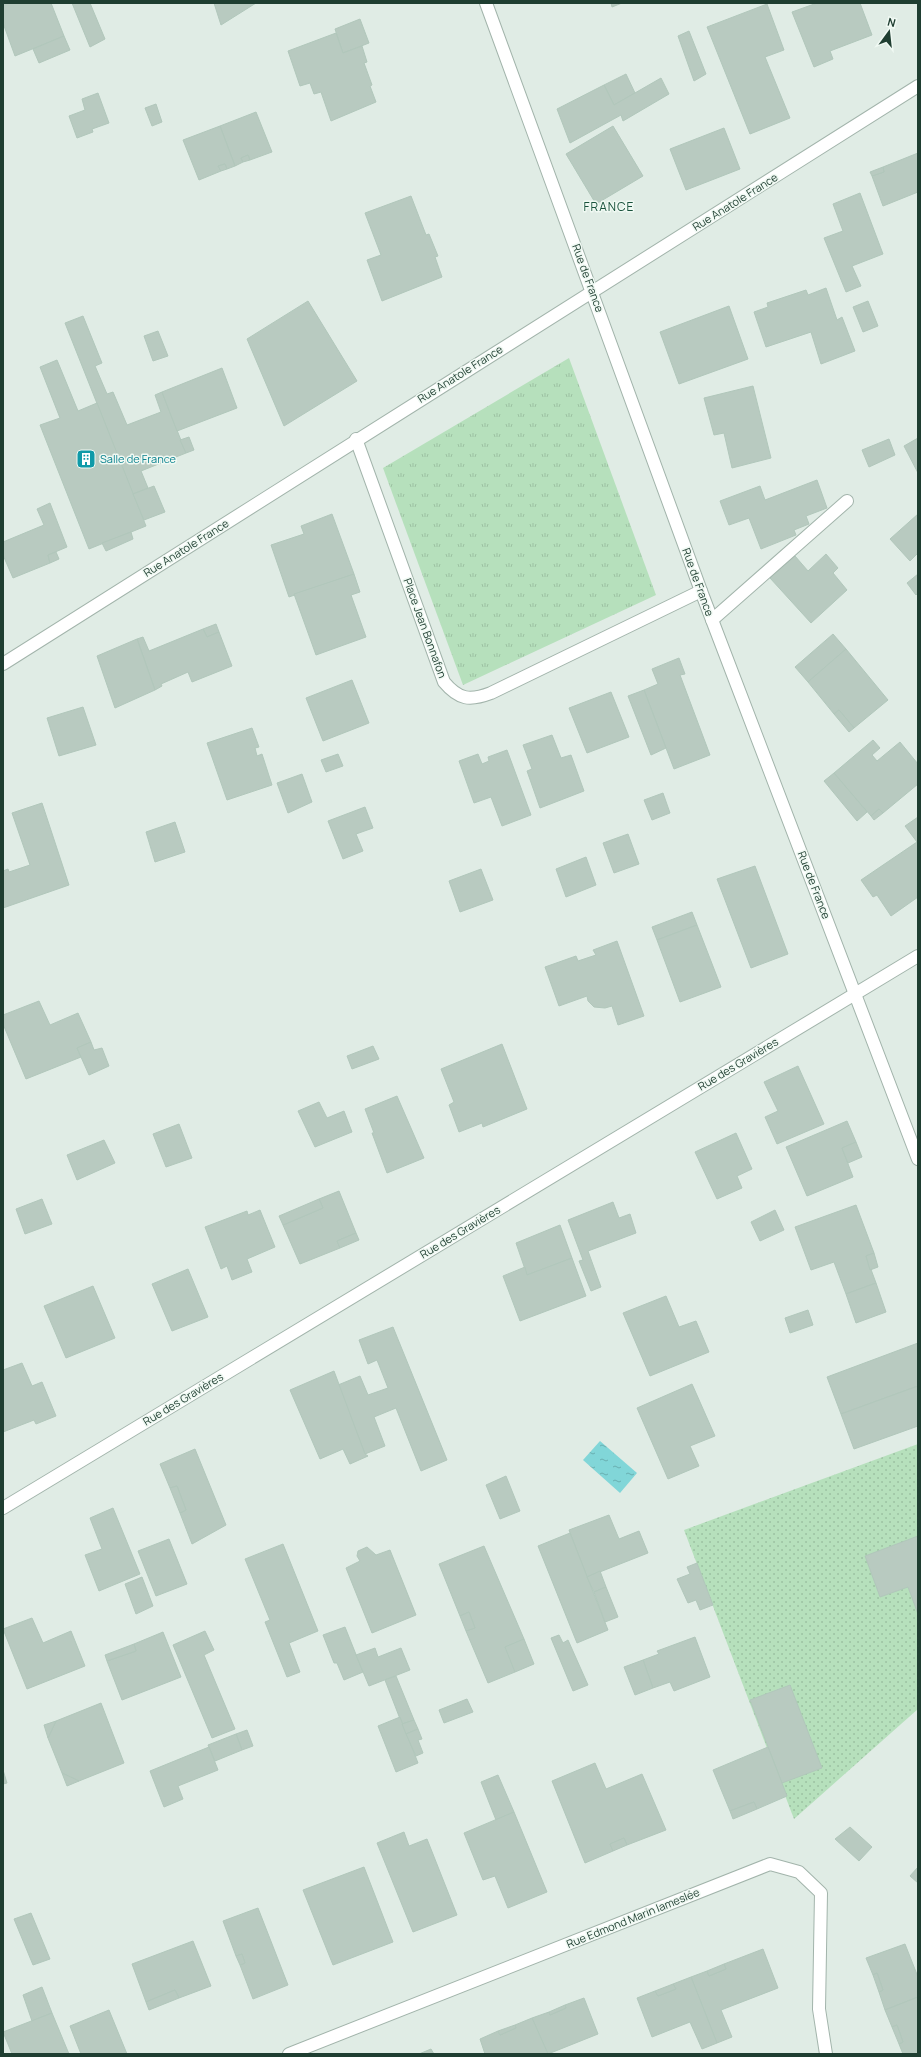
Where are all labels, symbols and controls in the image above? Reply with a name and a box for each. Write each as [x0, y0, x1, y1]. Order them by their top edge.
north arrow [869, 12, 909, 52]
text: N [886, 14, 898, 30]
street label: Rue Anatole France [689, 169, 781, 234]
district label: FRANCE [584, 198, 634, 215]
street label: Rue de France [569, 242, 608, 315]
street label: Rue Anatole France [414, 341, 506, 406]
building icon: Salle de France [75, 448, 97, 470]
place label: Salle de France [100, 451, 177, 466]
street label: Rue Anatole France [140, 515, 232, 580]
street label: Rue de France [679, 546, 718, 619]
street label: Place Jean Bonnafon [400, 576, 451, 680]
street label: Rue de France [795, 849, 834, 921]
street label: Rue des Gravières [695, 1034, 781, 1093]
street label: Rue des Gravières [417, 1202, 503, 1261]
street label: Rue des Gravières [140, 1369, 226, 1428]
street label: Rue Edmond Marin lameslée [564, 1884, 702, 1951]

